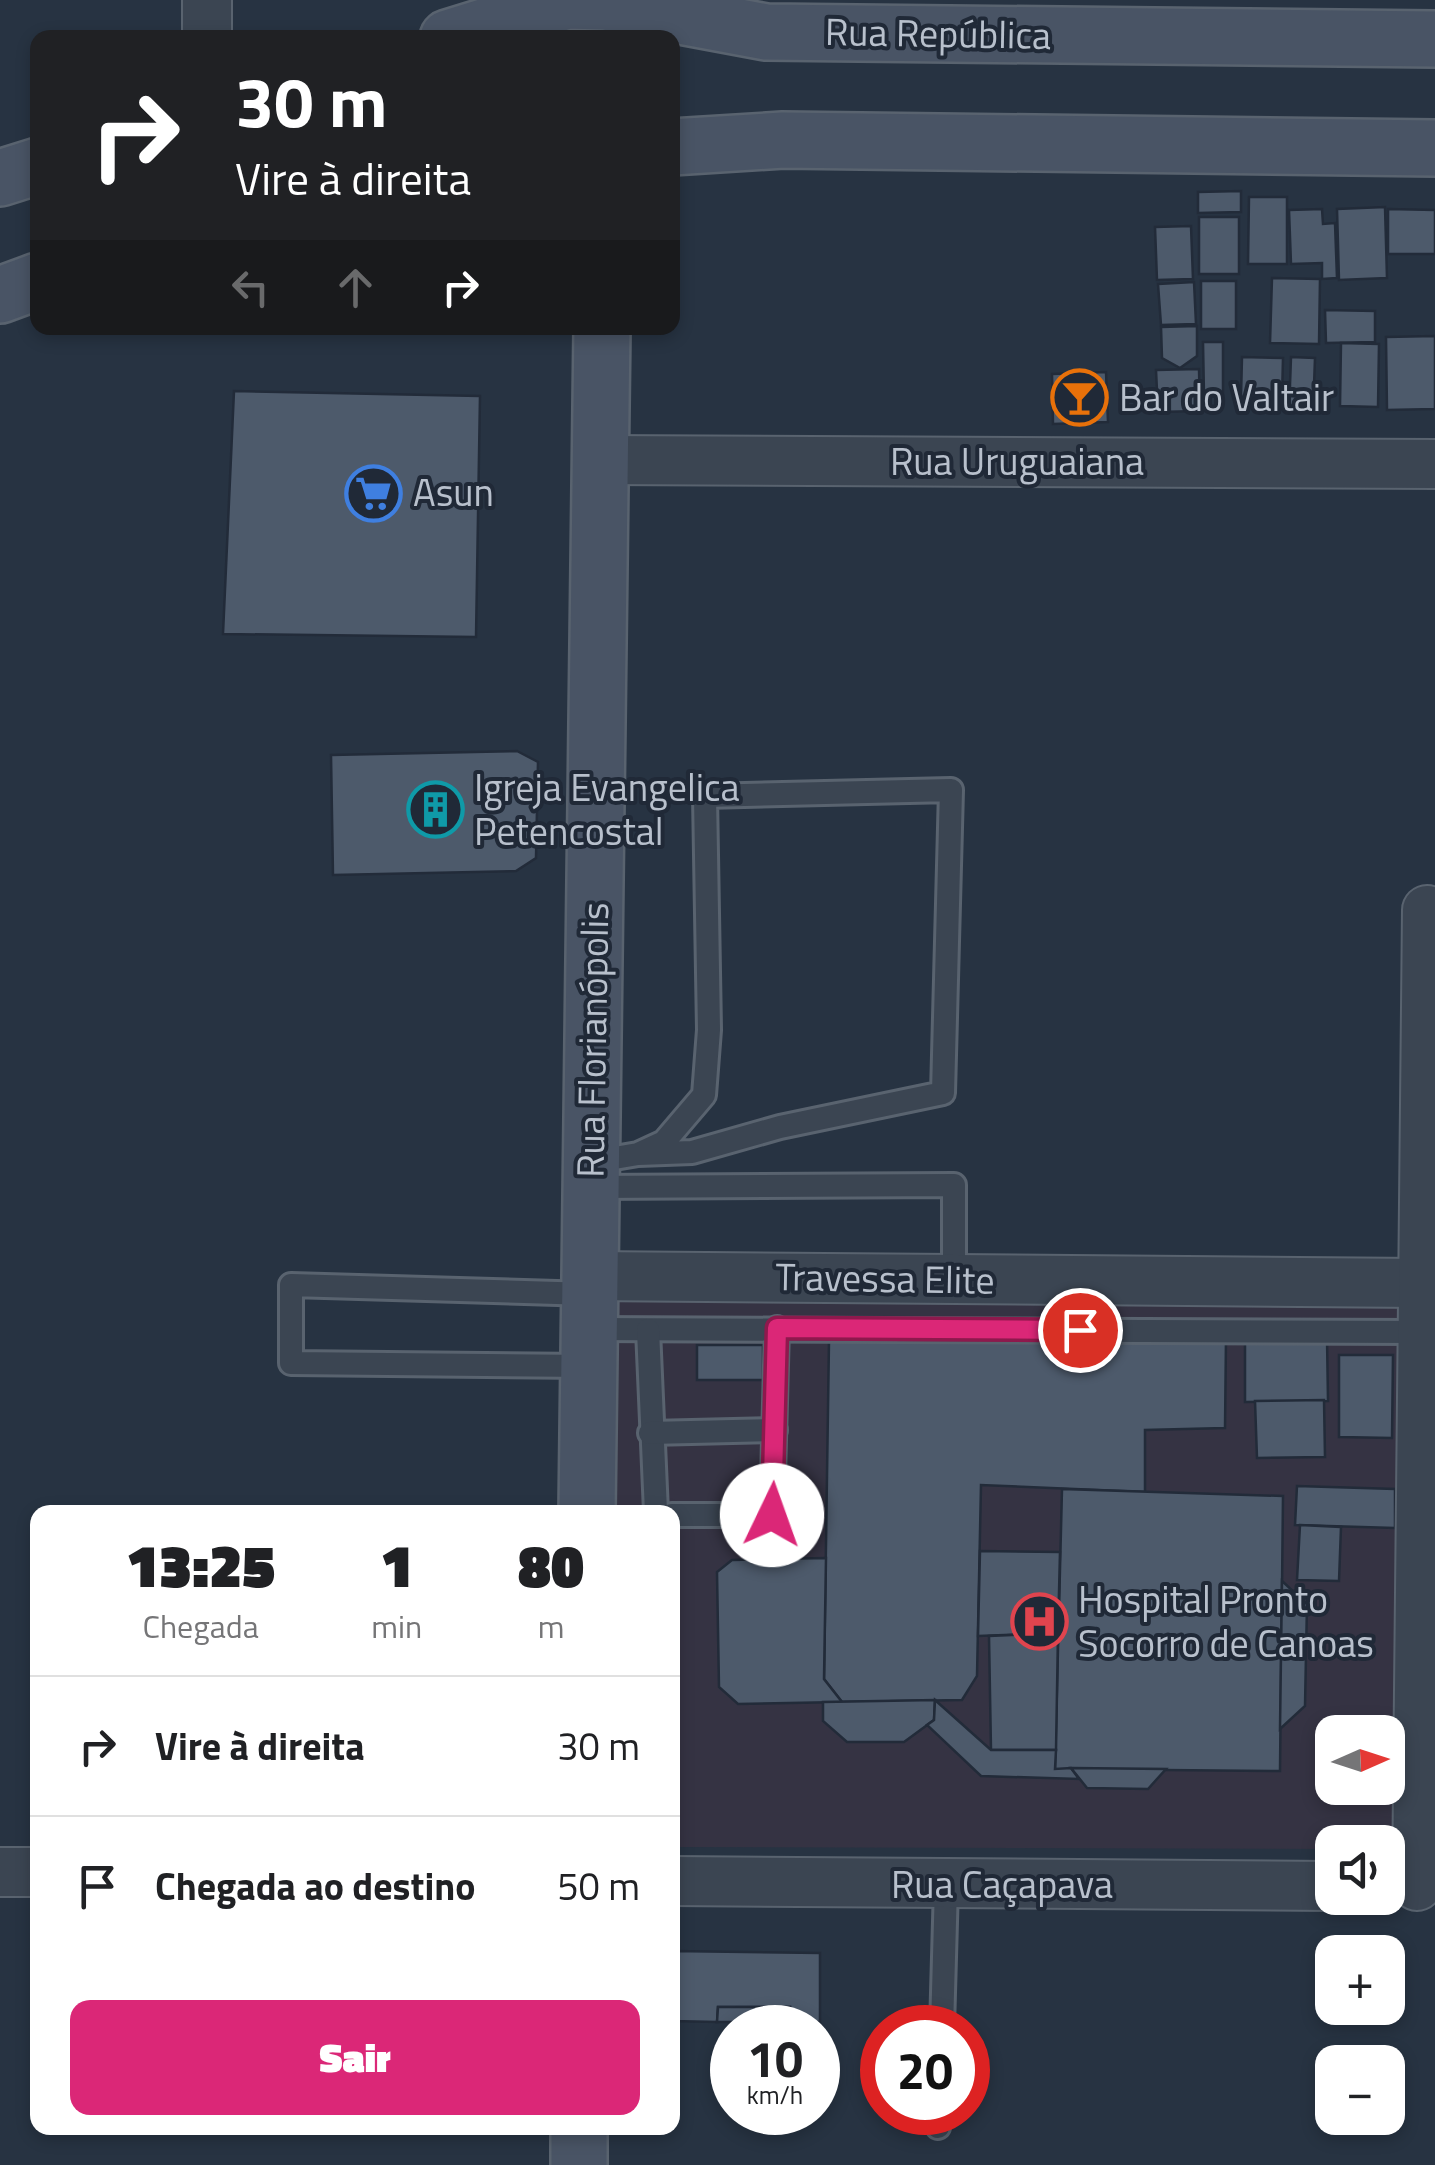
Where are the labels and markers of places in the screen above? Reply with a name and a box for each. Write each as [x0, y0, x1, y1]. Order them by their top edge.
bar icon: Bar do Valtair [1050, 368, 1110, 428]
place label: Bar do Valtair [1119, 368, 1334, 426]
supermarket icon: Asun [344, 463, 404, 523]
place label: Asun [413, 463, 494, 521]
place label: Igreja Evangelica Petencostal [474, 758, 740, 860]
building icon: Igreja Evangelica Petencostal [405, 780, 465, 840]
pin [1038, 1288, 1123, 1373]
place label: Hospital Pronto Socorro de Canoas [1078, 1570, 1374, 1672]
hospital icon: Hospital Pronto Socorro de Canoas [1009, 1592, 1069, 1652]

